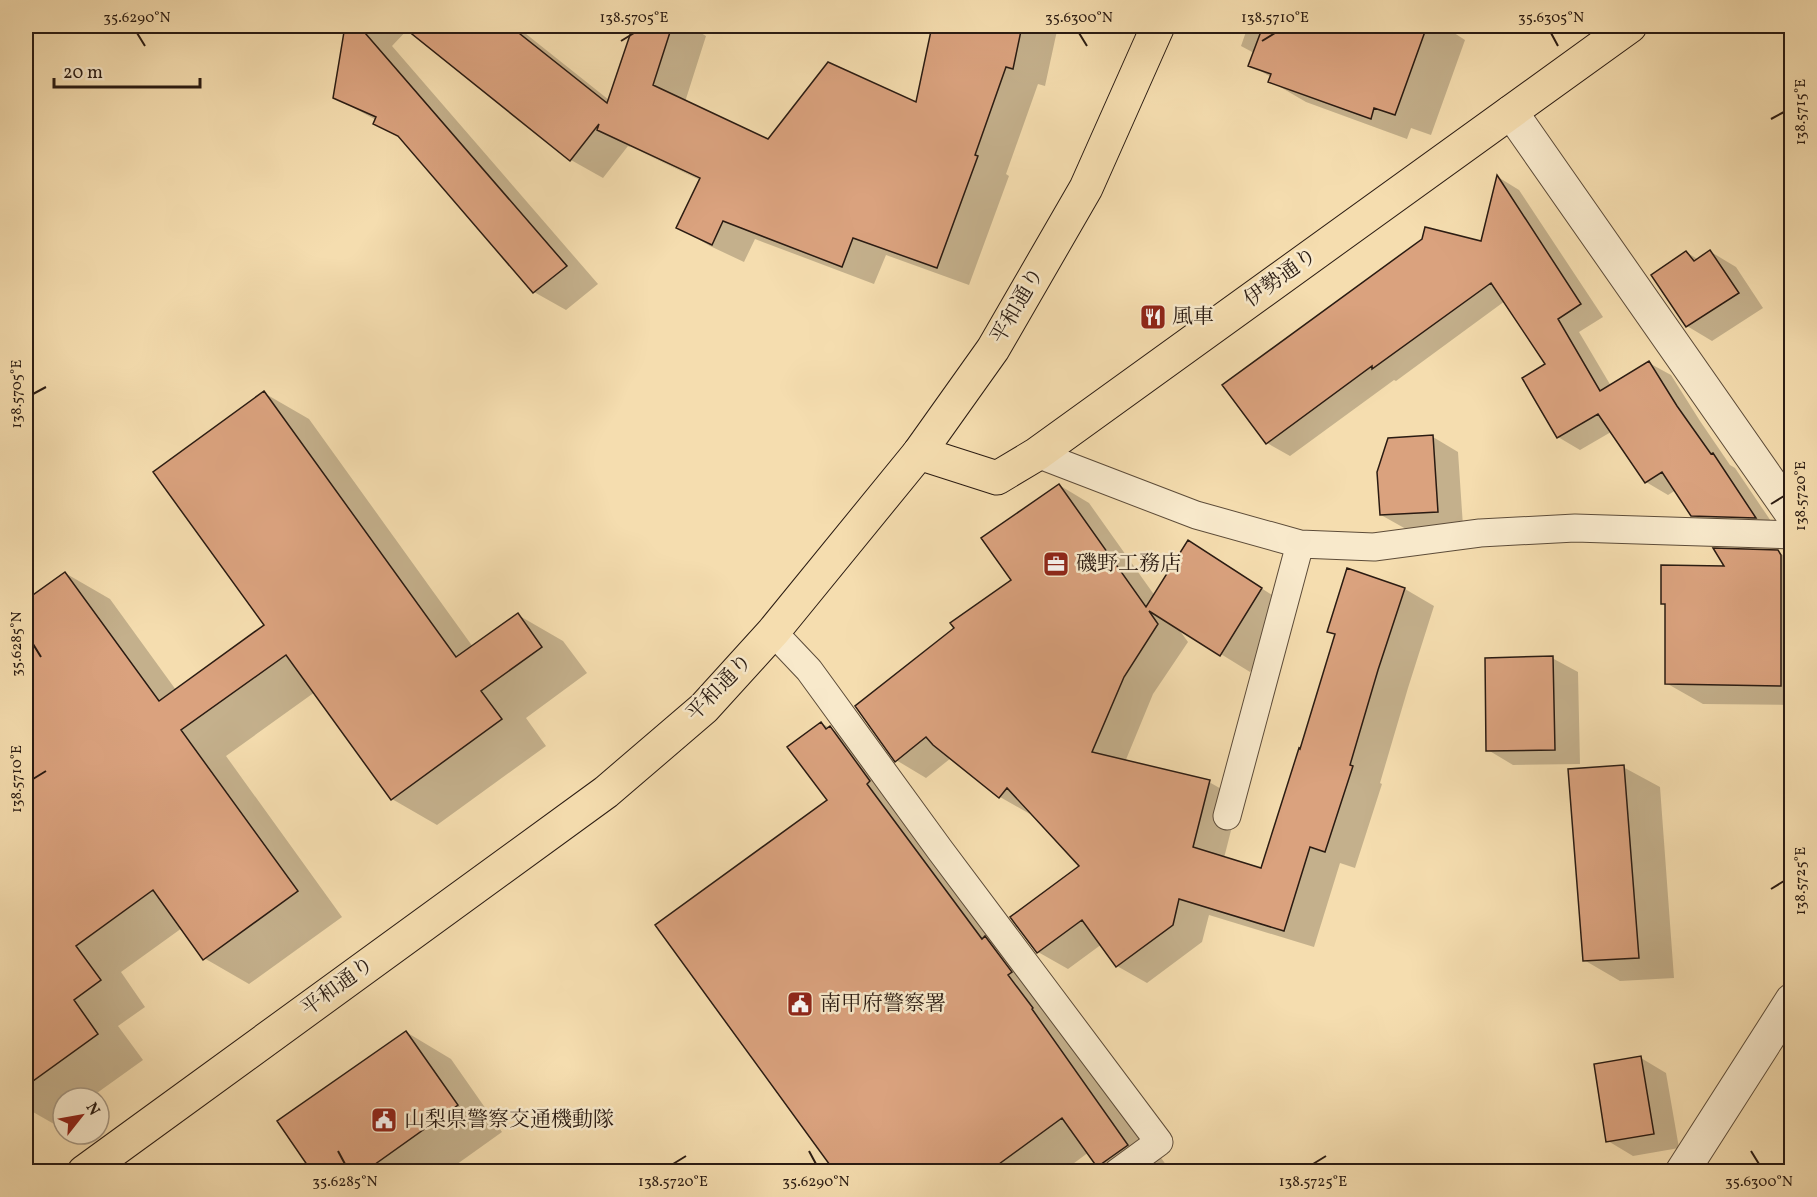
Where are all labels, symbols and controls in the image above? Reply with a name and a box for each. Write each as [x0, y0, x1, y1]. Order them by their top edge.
text: 35.6290°N [103, 8, 171, 29]
text: 138.5705°E [600, 8, 668, 29]
text: 35.6300°N [1045, 8, 1113, 29]
text: 138.5710°E [1241, 8, 1309, 29]
text: 35.6305°N [1518, 8, 1584, 29]
scale bar [54, 51, 200, 89]
text: 20 m [63, 61, 103, 86]
text: 138.5715°E [1791, 79, 1812, 145]
street label: 伊勢通り [1238, 242, 1324, 314]
street label: 平和通り [984, 262, 1052, 350]
restaurant icon: 風車 [1138, 302, 1168, 332]
place label: 風車 [1172, 303, 1214, 332]
text: 138.5705°E [7, 360, 28, 428]
text: 138.5720°E [1791, 461, 1812, 531]
office icon: 磯野工務店 [1041, 549, 1071, 579]
place label: 磯野工務店 [1076, 550, 1181, 579]
text: 35.6285°N [7, 611, 28, 677]
street label: 平和通り [680, 648, 760, 728]
text: 138.5710°E [7, 745, 28, 813]
text: 138.5725°E [1791, 847, 1812, 915]
street label: 平和通り [295, 951, 381, 1023]
public building icon: 南甲府警察署 [785, 989, 815, 1019]
place label: 南甲府警察署 [820, 990, 946, 1019]
north arrow [51, 1086, 111, 1146]
text: N [80, 1099, 105, 1120]
public building icon: 山梨県警察交通機動隊 [369, 1105, 399, 1135]
place label: 山梨県警察交通機動隊 [404, 1106, 614, 1135]
text: 35.6285°N [312, 1172, 378, 1193]
text: 138.5720°E [638, 1172, 708, 1193]
text: 35.6290°N [782, 1172, 850, 1193]
text: 138.5725°E [1279, 1172, 1347, 1193]
text: 35.6300°N [1725, 1172, 1793, 1193]

